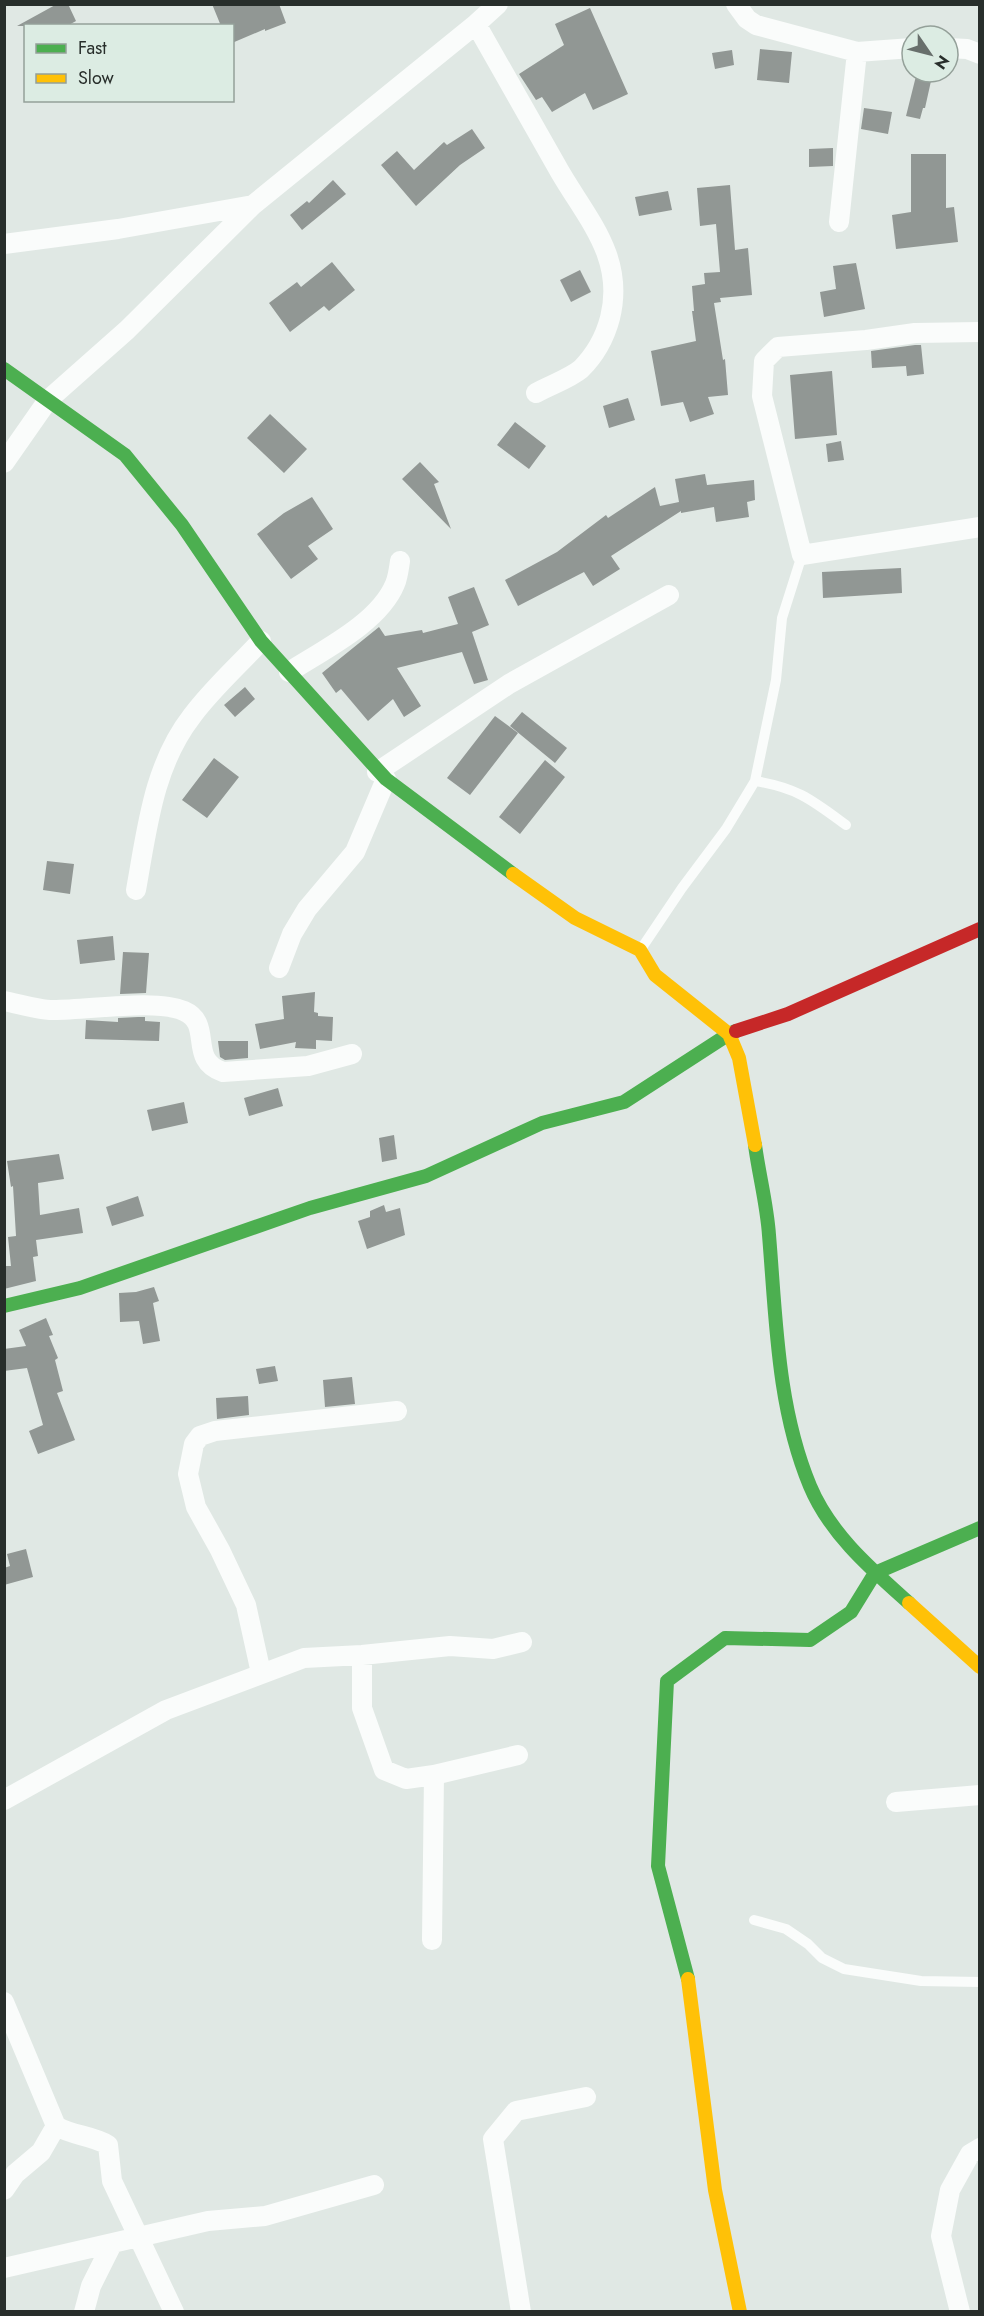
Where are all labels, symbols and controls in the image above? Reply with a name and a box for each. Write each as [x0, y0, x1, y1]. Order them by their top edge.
legend [24, 24, 234, 102]
north arrow [900, 24, 960, 84]
text: Fast [78, 35, 107, 61]
text: N [929, 51, 955, 74]
text: Slow [78, 65, 115, 91]

